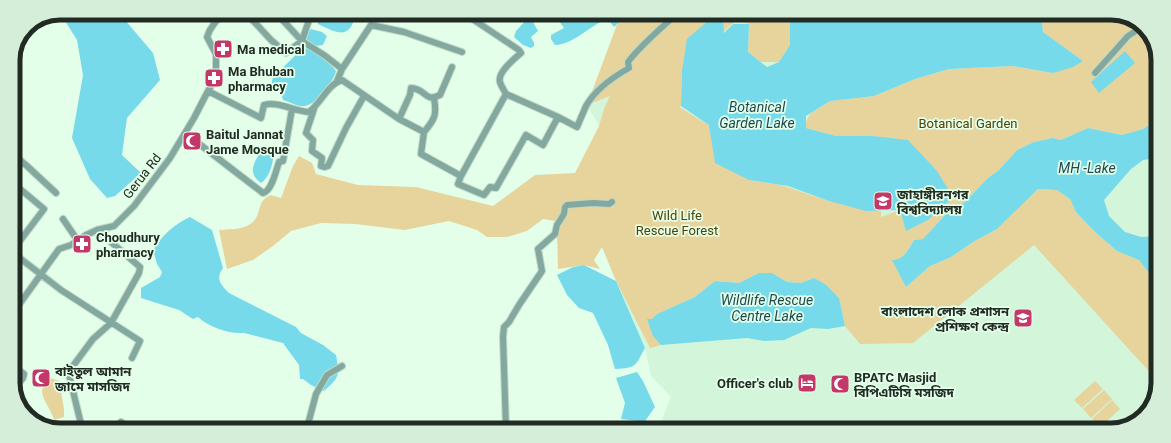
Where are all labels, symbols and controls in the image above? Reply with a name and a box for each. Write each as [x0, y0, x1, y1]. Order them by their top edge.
pharmacy icon: Ma medical [212, 38, 234, 60]
place label: Ma medical [237, 42, 305, 57]
place label: Ma Bhuban pharmacy [228, 64, 294, 94]
pharmacy icon: Ma Bhuban pharmacy [203, 67, 225, 89]
water label: Botanical Garden Lake [719, 99, 795, 131]
park label: Botanical Garden [918, 116, 1018, 131]
place label: Baitul Jannat Jame Mosque [206, 127, 289, 157]
mosque icon: Baitul Jannat Jame Mosque [181, 130, 203, 152]
street label: Gerua Rd [120, 151, 164, 201]
water label: MH -Lake [1058, 160, 1116, 176]
place label: জাহাঙ্গীরনগর বিশ্ববিদ্যালয় [896, 187, 969, 217]
school or university icon: জাহাঙ্গীরনগর বিশ্ববিদ্যালয় [872, 190, 894, 212]
park label: Wild Life Rescue Forest [636, 208, 718, 238]
place label: Choudhury pharmacy [96, 230, 160, 260]
pharmacy icon: Choudhury pharmacy [71, 233, 93, 255]
water label: Wildlife Rescue Centre Lake [721, 292, 813, 324]
place label: বাংলাদেশ লোক প্রশাসন প্রশিক্ষণ কেন্দ্র [880, 304, 1010, 334]
school or university icon: বাংলাদেশ লোক প্রশাসন প্রশিক্ষণ কেন্দ্র [1012, 307, 1034, 329]
place label: বাইতুল আমান জামে মাসজিদ [54, 364, 132, 394]
mosque icon: বাইতুল আমান জামে মাসজিদ [30, 367, 52, 389]
place label: BPATC Masjid বিপিএটিসি মসজিদ [853, 370, 955, 400]
hotel icon: Officer's club [796, 372, 818, 394]
mosque icon: BPATC Masjid বিপিএটিসি মসজিদ [829, 373, 851, 395]
place label: Officer's club [717, 376, 793, 391]

